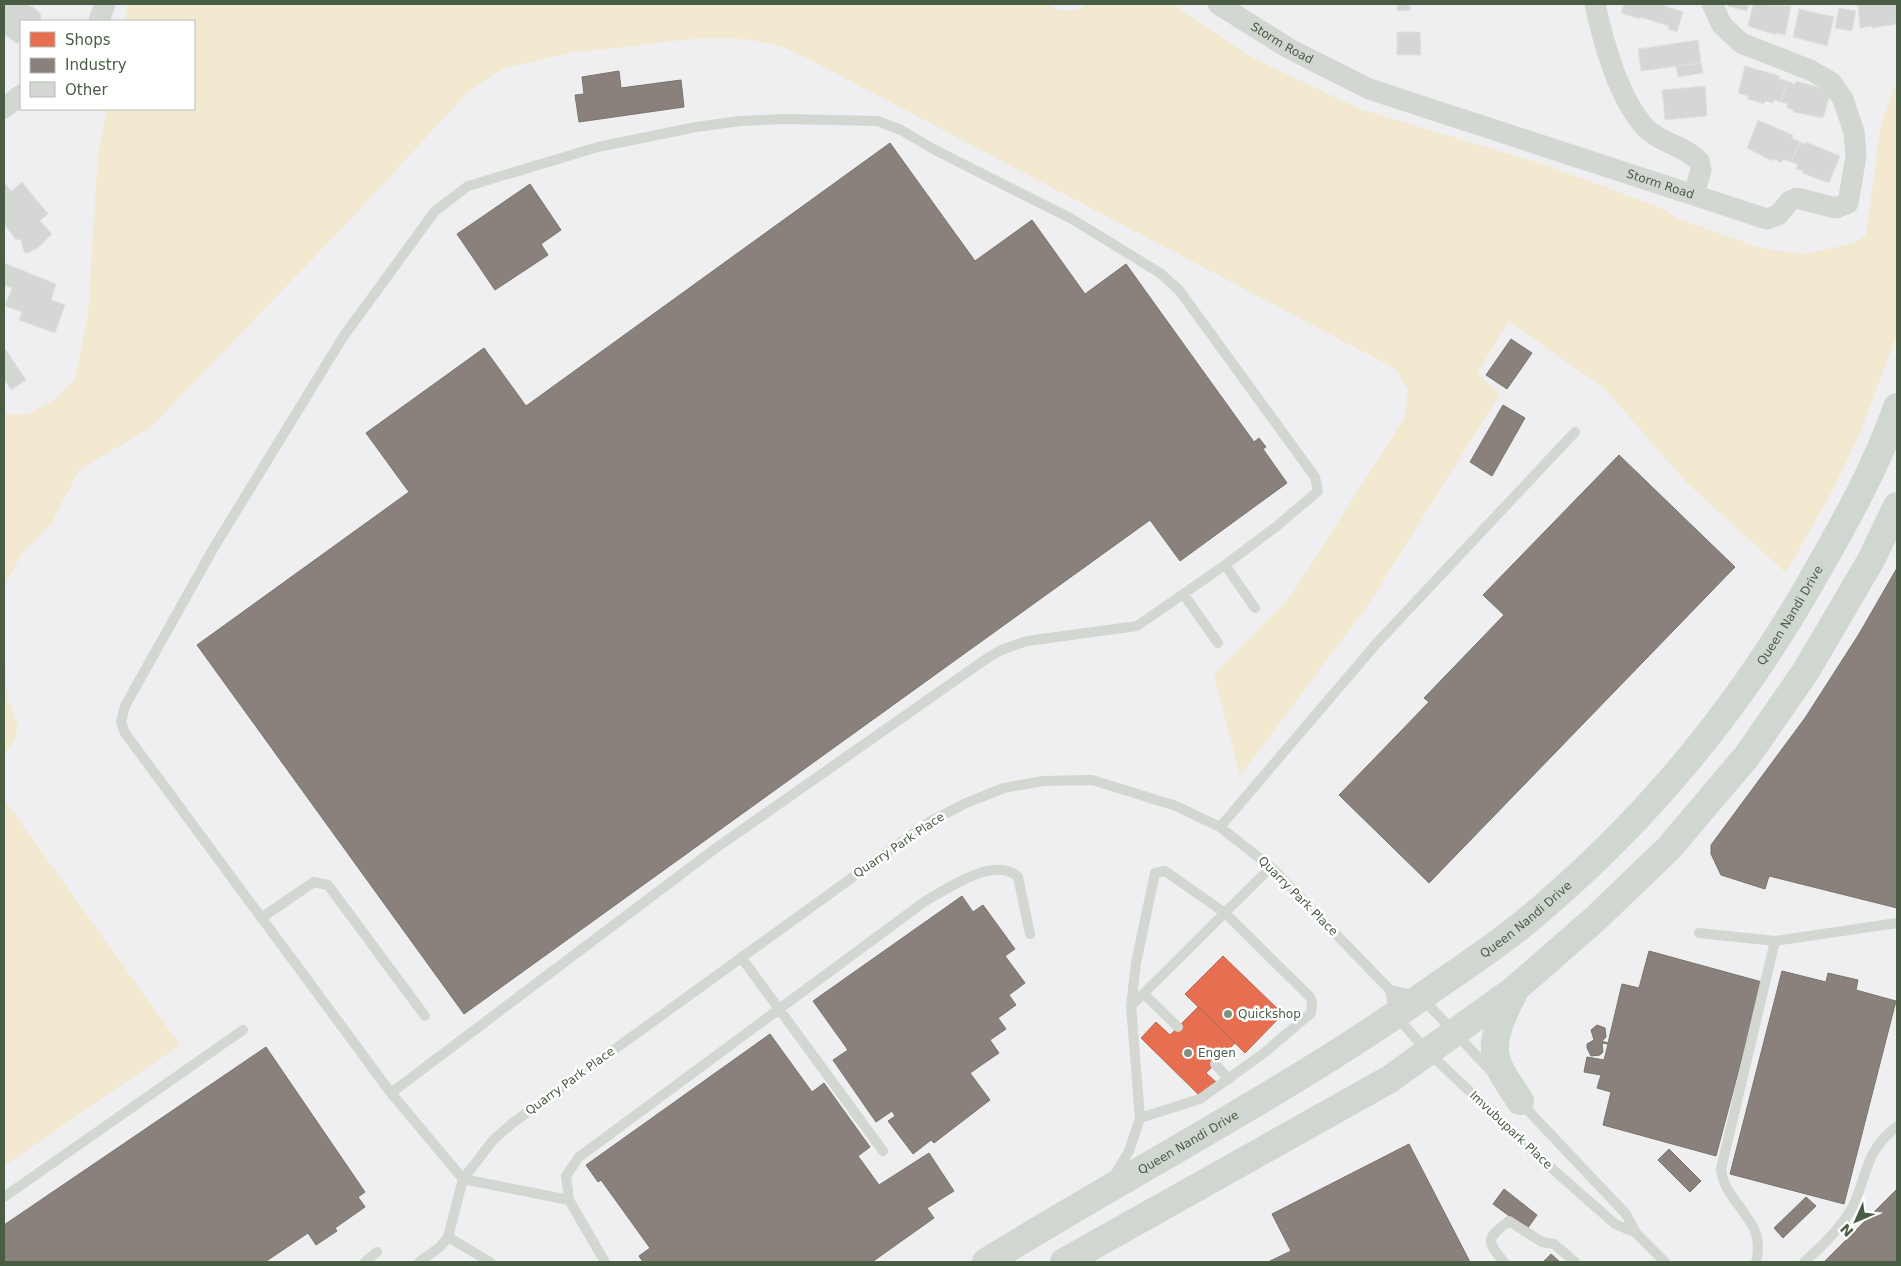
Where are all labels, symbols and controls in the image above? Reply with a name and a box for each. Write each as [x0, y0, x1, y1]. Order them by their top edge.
street label: Storm Road [1248, 19, 1316, 67]
legend [20, 20, 195, 110]
text: Shops [65, 31, 111, 49]
text: Industry [65, 56, 127, 74]
text: Other [65, 81, 108, 99]
street label: Storm Road [1625, 167, 1696, 202]
street label: Queen Nandi Drive [1754, 563, 1826, 668]
street label: Quarry Park Place [851, 809, 947, 881]
street label: Quarry Park Place [1255, 853, 1341, 939]
street label: Queen Nandi Drive [1477, 878, 1575, 961]
place label: Quickshop [1238, 1007, 1301, 1021]
marker: Quickshop [1222, 1008, 1234, 1020]
street label: Quarry Park Place [523, 1044, 617, 1118]
place label: Engen [1198, 1046, 1236, 1060]
marker: Engen [1182, 1047, 1194, 1059]
street label: Imvubupark Place [1467, 1088, 1555, 1172]
street label: Queen Nandi Drive [1136, 1108, 1241, 1177]
north arrow [1831, 1196, 1881, 1246]
text: N [1837, 1220, 1857, 1240]

